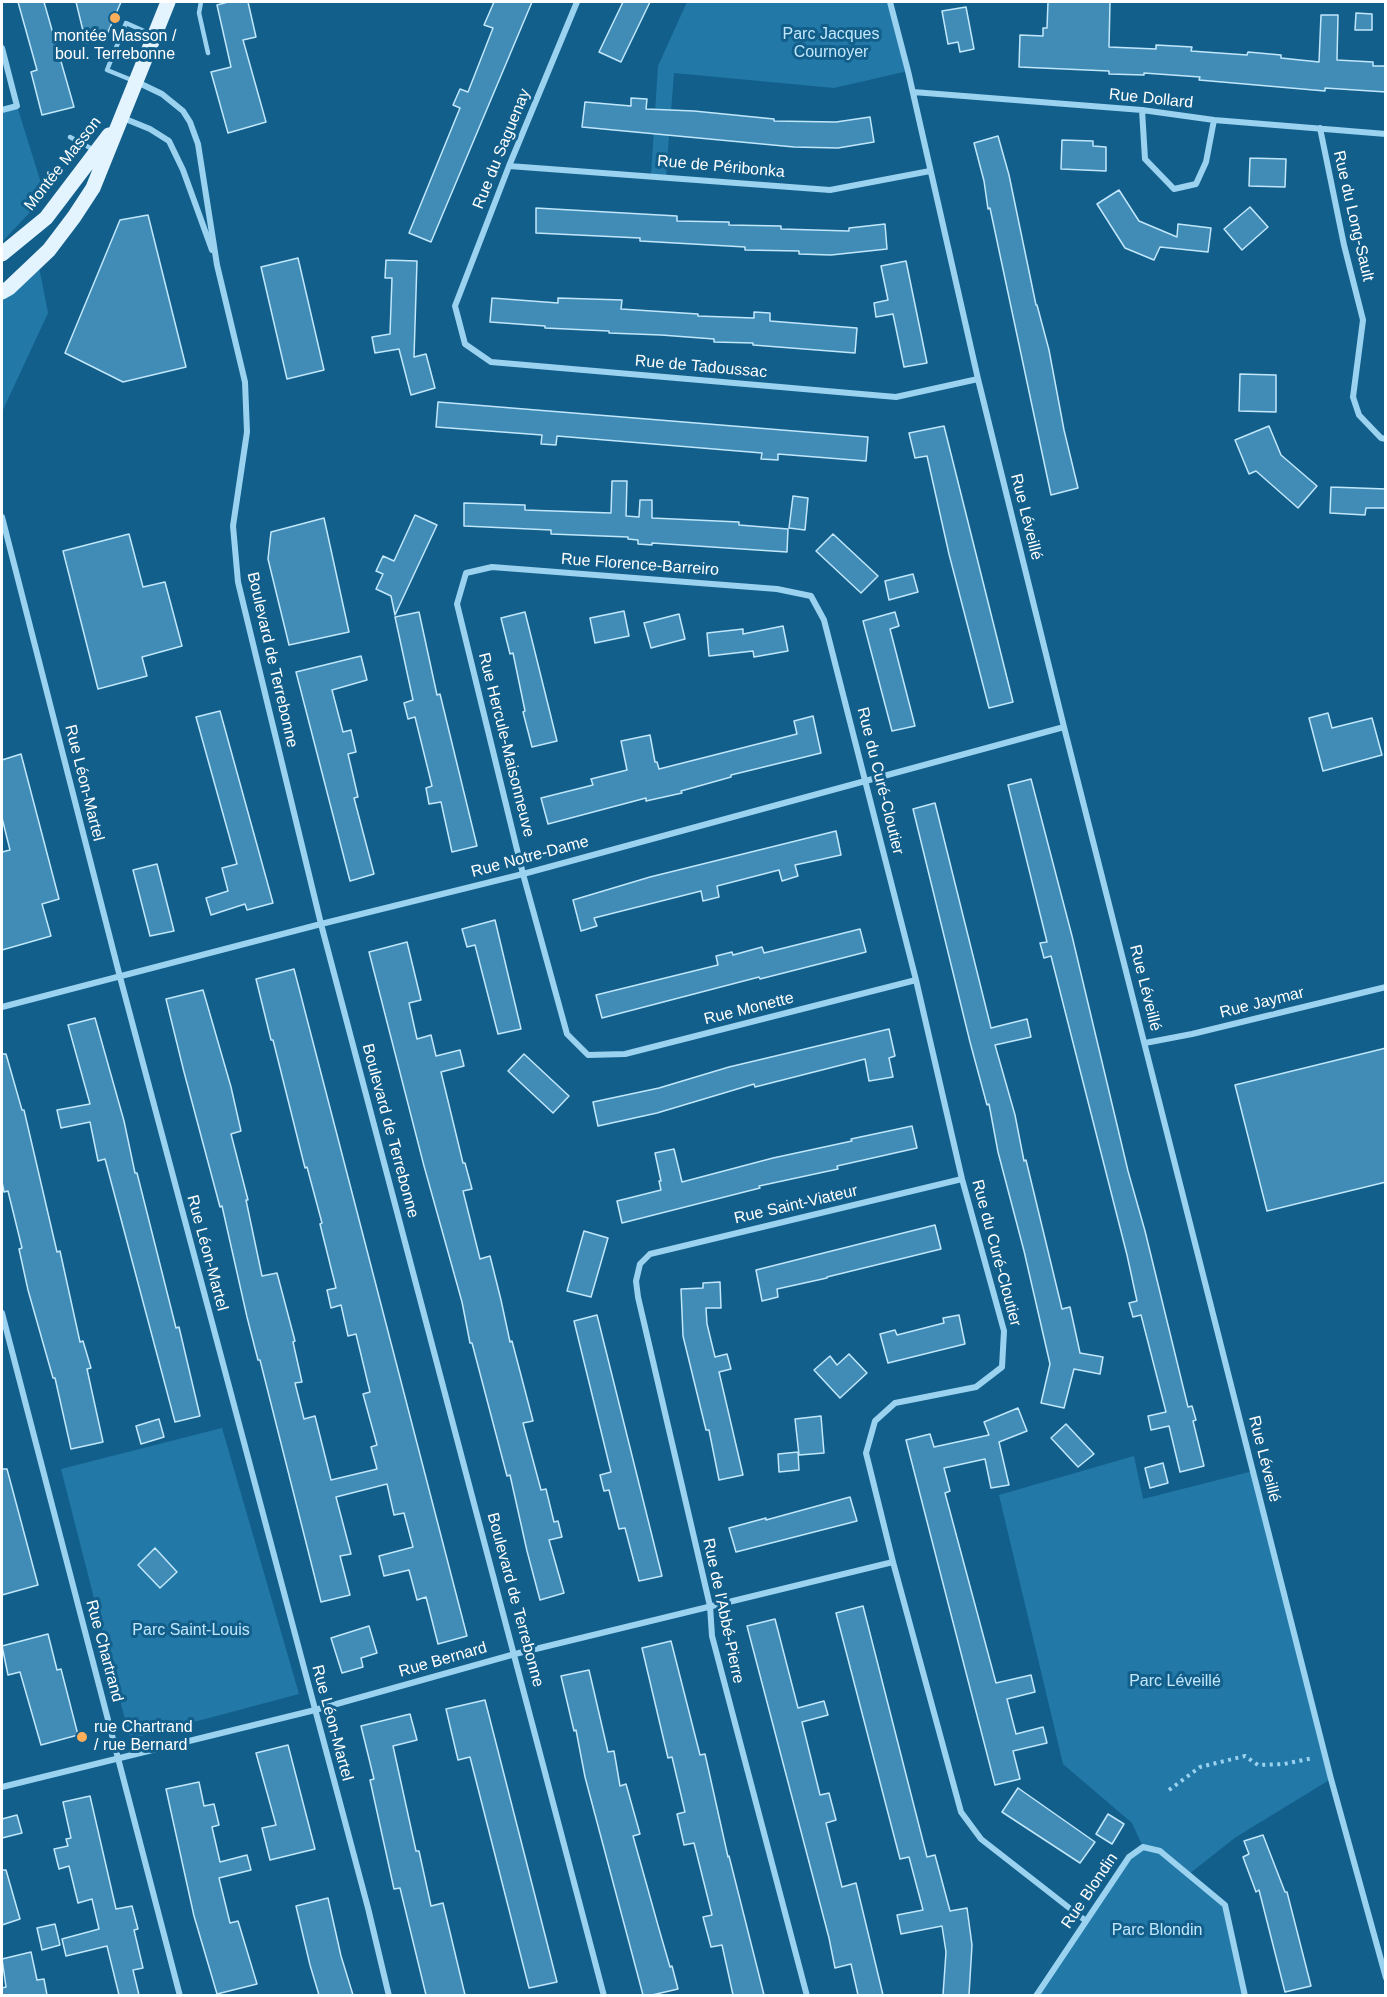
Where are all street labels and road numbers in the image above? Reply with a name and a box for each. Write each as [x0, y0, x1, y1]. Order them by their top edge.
street label: Rue Dollard [1108, 85, 1194, 113]
street label: Rue du Saguenay [469, 86, 535, 212]
street label: Montée Masson [20, 113, 106, 215]
street label: Rue du Long-Sault [1329, 149, 1377, 283]
street label: Rue de Péribonka [656, 152, 786, 182]
street label: Rue de Tadoussac [634, 352, 768, 382]
street label: Rue Léveillé [1006, 472, 1046, 562]
street label: Rue Florence-Barreiro [560, 550, 720, 580]
street label: Boulevard de Terrebonne [242, 570, 302, 750]
street label: Rue Hercule-Maisonneuve [474, 651, 538, 839]
street label: Rue du Curé-Cloutier [852, 705, 908, 857]
street label: Rue Léon-Martel [60, 723, 108, 843]
street label: Rue Notre-Dame [469, 832, 591, 882]
street label: Rue Léveillé [1125, 943, 1165, 1033]
street label: Rue Jaymar [1218, 983, 1306, 1023]
street label: Rue Monette [702, 989, 796, 1029]
street label: Boulevard de Terrebonne [357, 1042, 423, 1220]
street label: Rue du Curé-Cloutier [967, 1178, 1025, 1328]
street label: Rue Saint-Viateur [732, 1181, 860, 1229]
street label: Rue Léon-Martel [182, 1193, 232, 1313]
street label: Rue Léveillé [1244, 1414, 1284, 1504]
street label: Boulevard de Terrebonne [482, 1511, 548, 1689]
street label: Rue de l'Abbé-Pierre [698, 1537, 748, 1685]
street label: Rue Chartrand [81, 1598, 127, 1704]
street label: Rue Bernard [397, 1638, 489, 1682]
street label: Rue Léon-Martel [307, 1663, 357, 1783]
street label: Rue Blondin [1058, 1849, 1122, 1933]

